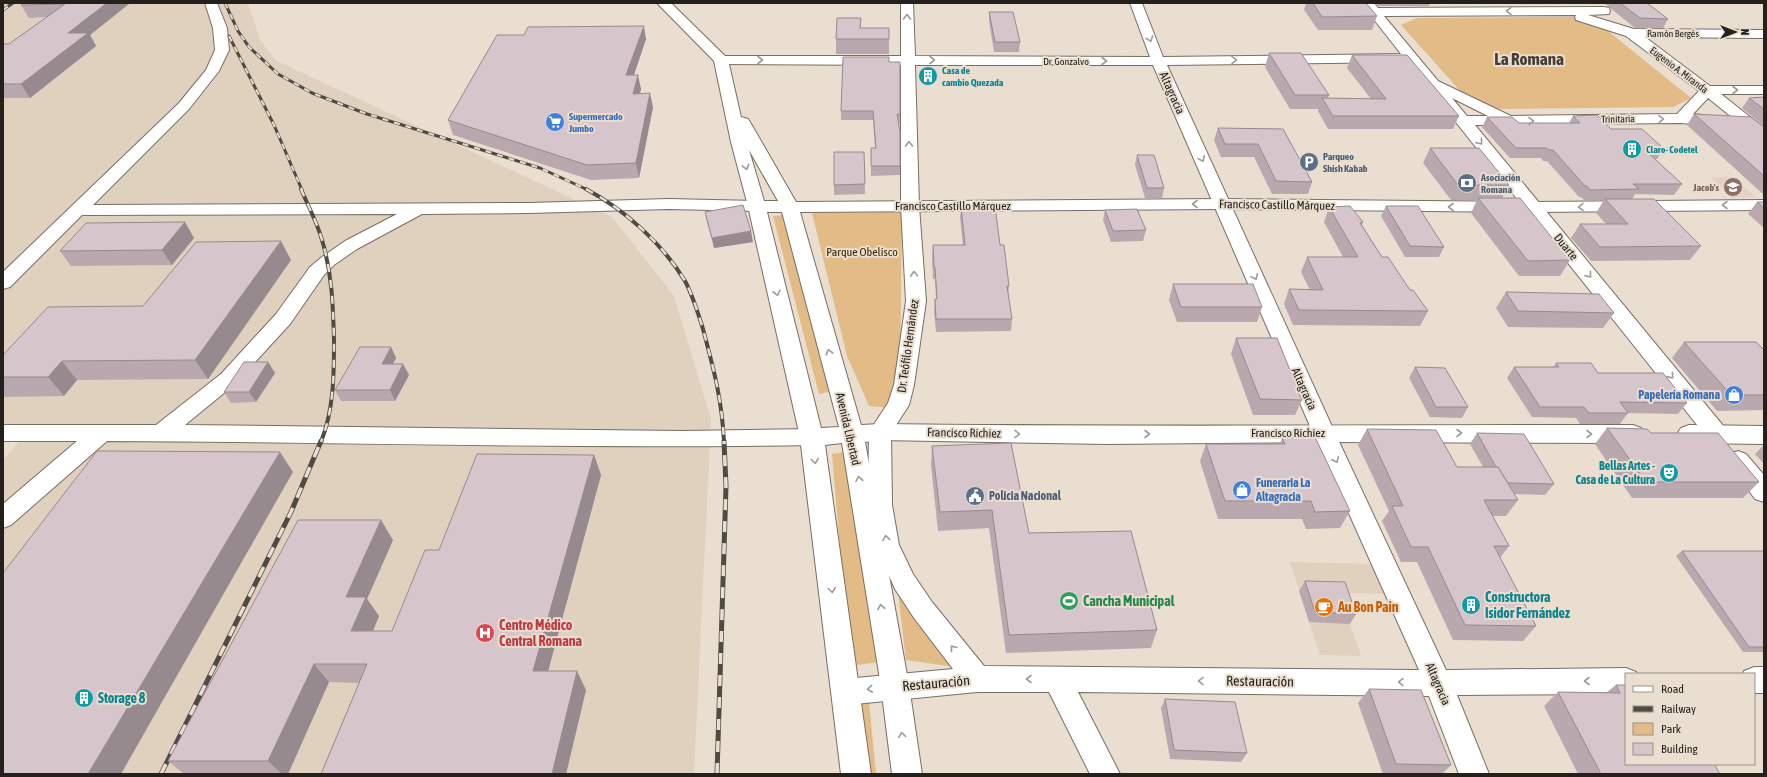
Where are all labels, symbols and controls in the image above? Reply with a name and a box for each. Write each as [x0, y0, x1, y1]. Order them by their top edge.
one-way arrow [1506, 7, 1512, 15]
north arrow [1715, 12, 1755, 52]
one-way arrow [903, 14, 912, 20]
street label: Ramón Bergés [1647, 28, 1699, 39]
text: N [1739, 29, 1751, 35]
one-way arrow [1145, 36, 1153, 43]
street label: Eugenio A. Miranda [1648, 45, 1710, 96]
district label: La Romana [1494, 49, 1564, 69]
one-way arrow [757, 56, 763, 64]
one-way arrow [929, 56, 935, 64]
street label: Dr. Gonzalvo [1043, 56, 1089, 67]
one-way arrow [1231, 56, 1237, 64]
one-way arrow [1101, 57, 1107, 65]
building icon: Casa de cambio Quezada [917, 65, 939, 87]
place label: Casa de cambio Quezada [942, 65, 1004, 88]
street label: Altagracia [1156, 70, 1188, 116]
one-way arrow [1732, 86, 1738, 94]
supermarket icon: Supermercado Jumbo [544, 111, 566, 133]
place label: Supermercado Jumbo [568, 111, 623, 134]
street label: Trinitaria [1601, 113, 1635, 125]
one-way arrow [1658, 115, 1664, 123]
one-way arrow [1528, 117, 1534, 125]
one-way arrow [1476, 137, 1483, 144]
building icon: Claro- Codetel [1621, 138, 1643, 160]
one-way arrow [905, 141, 913, 147]
place label: Claro- Codetel [1646, 144, 1698, 155]
parking icon: Parqueo Shish Kabab [1298, 151, 1320, 173]
place label: Parqueo Shish Kabab [1323, 151, 1368, 174]
one-way arrow [1197, 154, 1205, 162]
one-way arrow [741, 163, 750, 170]
bank icon: Asociación Romana [1456, 172, 1478, 194]
place label: Asociación Romana [1480, 172, 1520, 195]
school or university icon: Jacob's [1722, 176, 1744, 198]
place label: Jacob's [1692, 182, 1719, 193]
street label: Francisco Castillo Márquez [1219, 197, 1336, 213]
street label: Francisco Castillo Márquez [895, 199, 1012, 213]
one-way arrow [1192, 200, 1198, 208]
one-way arrow [1722, 201, 1728, 209]
one-way arrow [1578, 202, 1584, 211]
one-way arrow [1448, 203, 1454, 211]
street label: Duarte [1551, 231, 1581, 263]
park label: Parque Obelisco [826, 245, 898, 259]
one-way arrow [1584, 270, 1591, 277]
one-way arrow [910, 271, 919, 277]
one-way arrow [1250, 274, 1258, 281]
one-way arrow [772, 290, 781, 297]
street label: Dr. Teófilo Hernández [895, 298, 922, 394]
one-way arrow [826, 349, 834, 356]
street label: Altagracia [1288, 366, 1320, 412]
one-way arrow [1666, 371, 1673, 379]
shop icon: Papelería Romana [1723, 384, 1745, 406]
place label: Papelería Romana [1638, 388, 1720, 402]
street label: Avenida Libertad [833, 391, 863, 467]
street label: Francisco Richiez [927, 425, 1002, 441]
street label: Francisco Richiez [1251, 426, 1326, 440]
one-way arrow [1456, 429, 1462, 437]
one-way arrow [1586, 429, 1592, 438]
one-way arrow [1014, 430, 1020, 438]
one-way arrow [1144, 430, 1150, 439]
one-way arrow [1331, 456, 1339, 463]
one-way arrow [810, 458, 819, 464]
place label: Bellas Artes - Casa de La Cultura [1575, 459, 1655, 487]
theatre icon: Bellas Artes - Casa de La Cultura [1658, 462, 1680, 484]
one-way arrow [855, 476, 864, 482]
place label: Funeraria La Altagracia [1255, 476, 1311, 504]
shop icon: Funeraria La Altagracia [1231, 479, 1253, 501]
public building icon: Policia Nacional [964, 485, 986, 507]
place label: Policia Nacional [989, 489, 1062, 503]
one-way arrow [882, 535, 891, 541]
one-way arrow [827, 587, 836, 593]
place label: Constructora Isidor Fernández [1485, 589, 1570, 621]
sports icon: Cancha Municipal [1058, 590, 1080, 612]
place label: Cancha Municipal [1083, 593, 1175, 609]
building icon: Constructora Isidor Fernández [1460, 594, 1482, 616]
cafe icon: Au Bon Pain [1313, 596, 1335, 618]
place label: Au Bon Pain [1337, 599, 1399, 615]
one-way arrow [877, 604, 886, 610]
place label: Centro Médico Central Romana [499, 617, 582, 649]
hospital icon: Centro Médico Central Romana [474, 622, 496, 644]
one-way arrow [951, 645, 958, 652]
street label: Altagracia [1423, 661, 1453, 707]
street label: Restauración [902, 672, 970, 694]
street label: Restauración [1226, 672, 1294, 690]
legend [1625, 673, 1755, 765]
one-way arrow [1026, 675, 1032, 683]
one-way arrow [1198, 676, 1204, 685]
one-way arrow [1584, 677, 1590, 686]
one-way arrow [1398, 678, 1404, 686]
text: Road [1661, 682, 1684, 696]
one-way arrow [867, 684, 873, 693]
building icon: Storage 8 [73, 687, 95, 709]
place label: Storage 8 [98, 690, 146, 706]
text: Railway [1661, 702, 1696, 716]
text: Park [1661, 722, 1682, 736]
one-way arrow [898, 732, 907, 738]
text: Building [1661, 742, 1699, 756]

